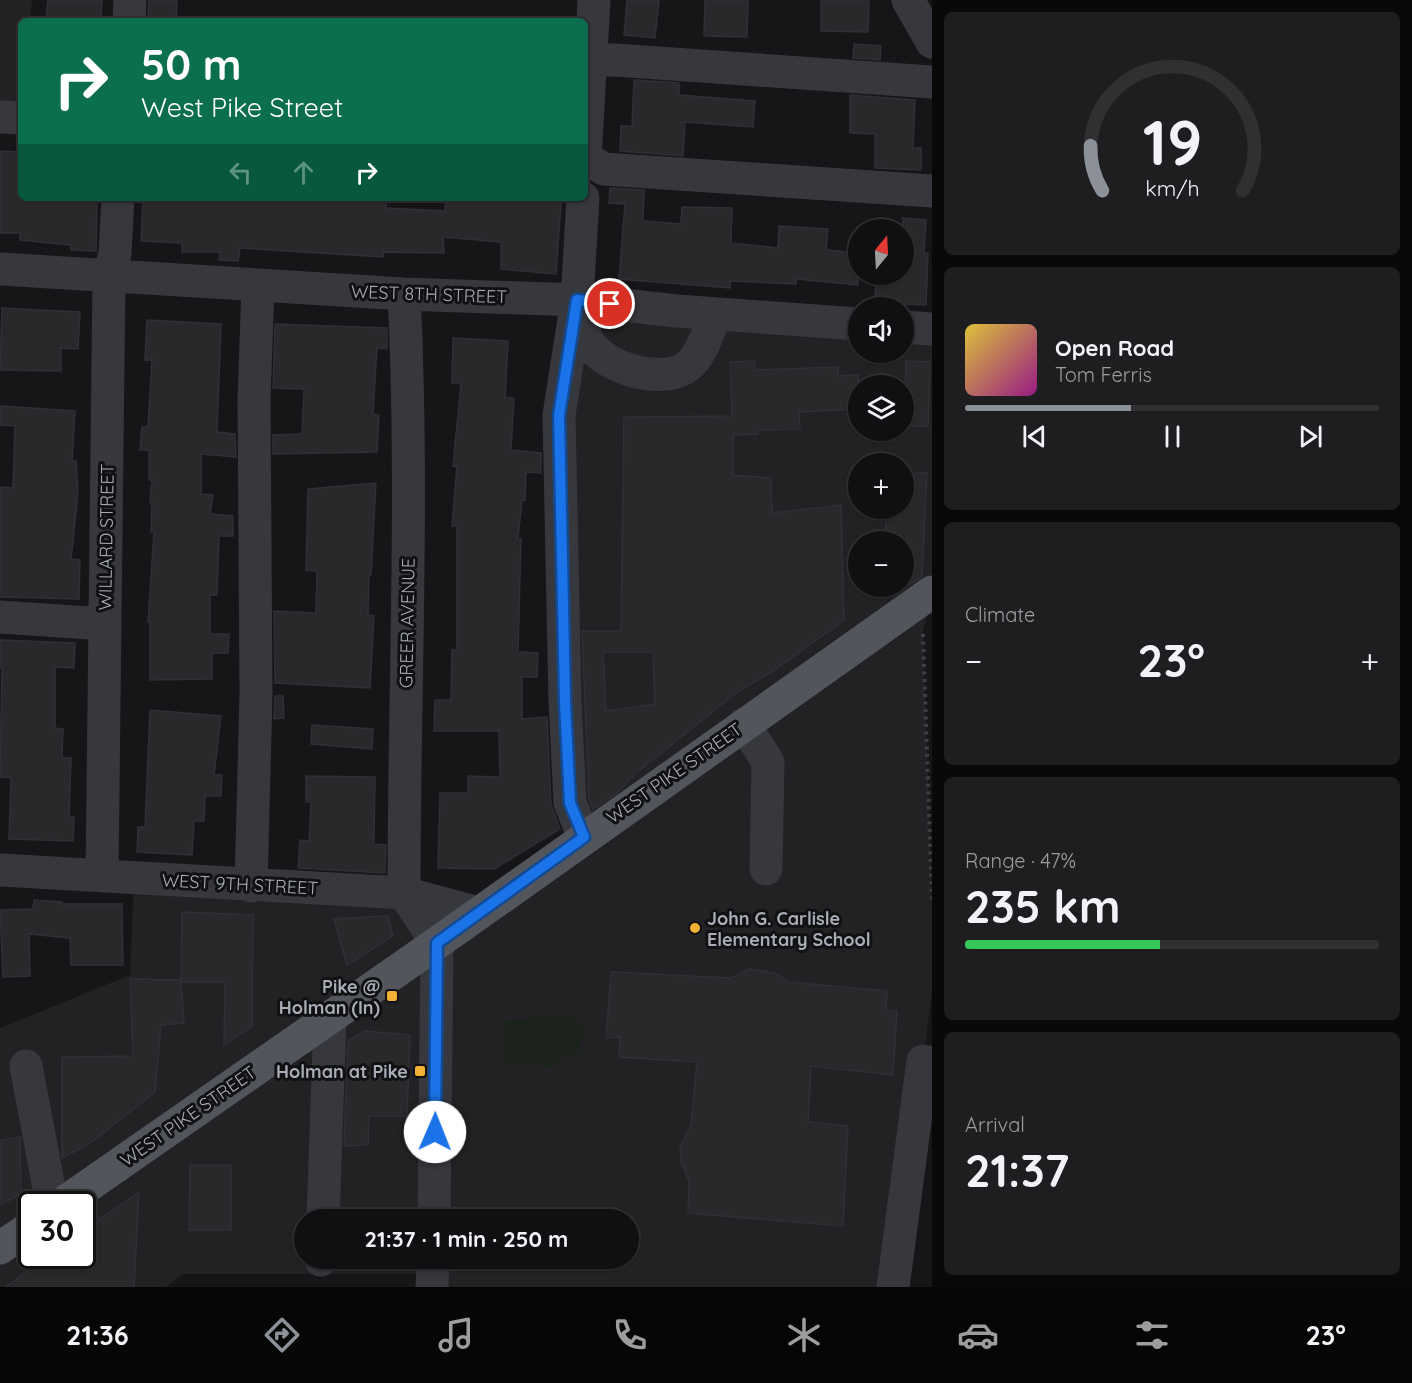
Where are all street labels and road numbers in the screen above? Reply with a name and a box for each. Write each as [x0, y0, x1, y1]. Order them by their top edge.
street label: WEST 8TH STREET [350, 280, 508, 308]
street label: WILLARD STREET [93, 463, 119, 611]
street label: GREER AVENUE [394, 558, 420, 688]
street label: WEST PIKE STREET [602, 718, 746, 828]
street label: WEST 9TH STREET [161, 868, 319, 900]
street label: WEST PIKE STREET [116, 1061, 260, 1171]

